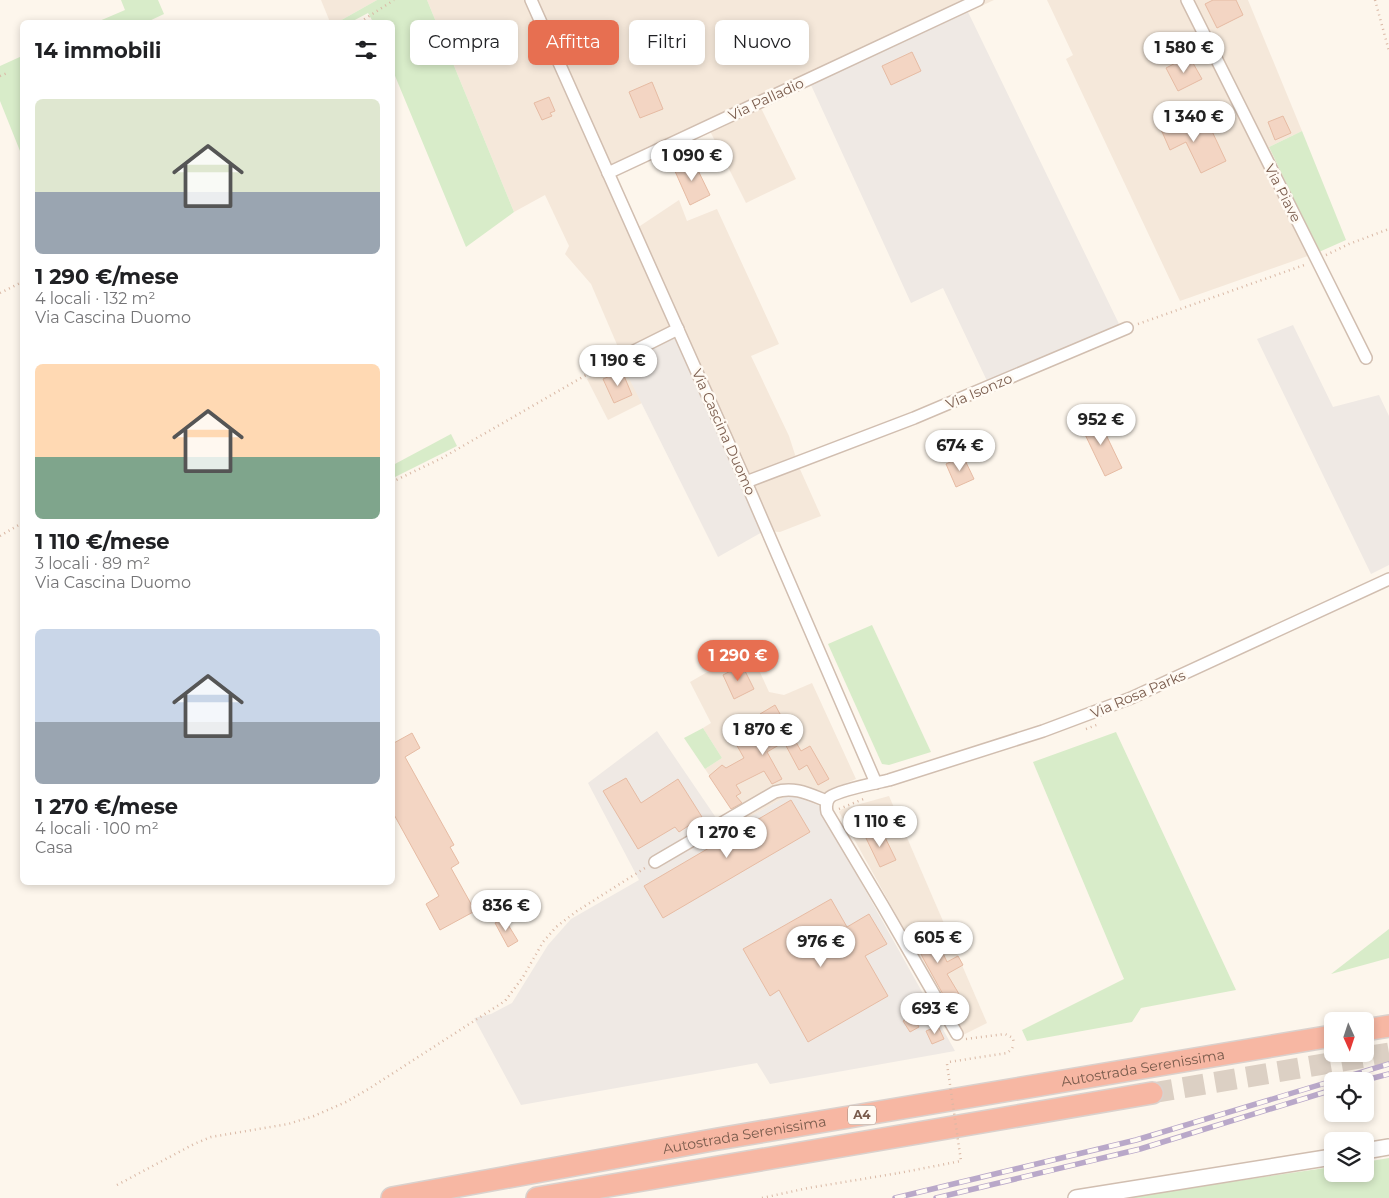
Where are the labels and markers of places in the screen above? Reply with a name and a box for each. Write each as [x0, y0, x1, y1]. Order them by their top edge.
pin: 1 580 € [1138, 32, 1230, 74]
pin: 1 340 € [1148, 100, 1240, 143]
pin: 1 090 € [646, 140, 738, 182]
pin: 1 190 € [572, 344, 664, 387]
pin: 952 € [1066, 404, 1136, 446]
pin: 674 € [925, 430, 995, 472]
pin: 1 290 € [692, 640, 784, 682]
pin: 1 870 € [717, 714, 809, 756]
pin: 1 110 € [834, 806, 926, 848]
pin: 1 270 € [681, 816, 773, 859]
pin: 836 € [471, 890, 541, 932]
pin: 605 € [903, 922, 973, 964]
pin: 976 € [786, 926, 856, 968]
pin: 693 € [900, 992, 970, 1035]

